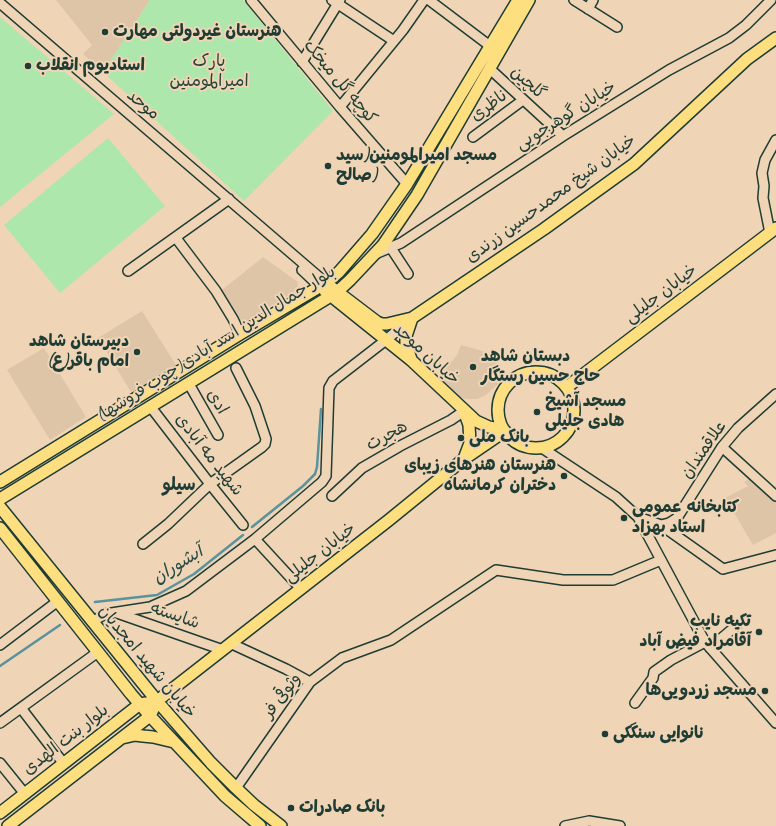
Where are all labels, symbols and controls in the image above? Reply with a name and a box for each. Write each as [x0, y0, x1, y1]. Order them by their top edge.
place label: هنرستان غیردولتی مهارت [113, 22, 281, 42]
marker: هنرستان غیردولتی مهارت [100, 27, 110, 37]
street label: کوچه گل میخک [299, 36, 381, 128]
park label: پارک امیرالمومنین [169, 52, 249, 92]
place label: استادیوم انقلاب [36, 56, 145, 76]
marker: استادیوم انقلاب [23, 61, 33, 71]
street label: گلچین [506, 62, 550, 104]
street label: خیابان گوهرجویی [512, 77, 620, 155]
street label: موحد [122, 85, 164, 125]
street label: ناظری [467, 86, 511, 126]
street label: خیابان شیخ محمدحسین زرندی [462, 130, 640, 268]
place label: مسجد امیرالمومنین(سید صالح) [336, 146, 497, 186]
marker: مسجد امیرالمومنین(سید صالح) [323, 161, 333, 171]
street label: خیابان جلیلی [621, 260, 701, 328]
street label: بلوار جمال الدین اسد آبادی(چوب فروشها) [93, 262, 339, 426]
street label: خیابان موحد [388, 319, 464, 389]
place label: دبیرستان شاهد امام باقر(ع) [29, 332, 129, 372]
marker: دبیرستان شاهد امام باقر(ع) [132, 347, 142, 357]
place label: دبستان شاهد حاج حسین رستگار [481, 347, 600, 387]
marker: دبستان شاهد حاج حسین رستگار [468, 362, 478, 372]
street label: ادی [202, 386, 232, 418]
place label: مسجد آشیخ هادی جلیلی [545, 392, 626, 432]
marker: مسجد آشیخ هادی جلیلی [532, 407, 542, 417]
street label: شهید مه آبادی [171, 410, 247, 500]
street label: هجرت [363, 416, 411, 456]
street label: علاقمندان [677, 417, 731, 483]
place label: بانک ملی [469, 428, 529, 448]
marker: بانک ملی [456, 433, 466, 443]
place label: هنرستان هنرهای زیبای دختران کرمانشاه [404, 456, 556, 496]
marker: هنرستان هنرهای زیبای دختران کرمانشاه [559, 471, 569, 481]
district label: سیلو [162, 474, 196, 496]
place label: کتابخانه عمومی استاد بهزاد [632, 498, 739, 538]
marker: کتابخانه عمومی استاد بهزاد [619, 513, 629, 523]
street label: خیابان جلیلی [280, 519, 360, 587]
water label: آبشوران [149, 541, 207, 589]
street label: شایسته [148, 598, 202, 634]
street label: خیابان شهید امجدیان [94, 601, 200, 723]
place label: تکیه نایب آقامراد فیض آباد [640, 612, 751, 652]
marker: تکیه نایب آقامراد فیض آباد [754, 627, 764, 637]
street label: وثوقی فر [258, 669, 306, 723]
place label: مسجد زردویی‌ها [645, 681, 757, 701]
marker: مسجد زردویی‌ها [760, 686, 770, 696]
street label: بلوار بنت الهدی [19, 700, 113, 780]
place label: نانوایی سنگکی [613, 724, 705, 744]
marker: نانوایی سنگکی [600, 729, 610, 739]
place label: بانک صادرات [299, 798, 385, 818]
marker: بانک صادرات [286, 803, 296, 813]

